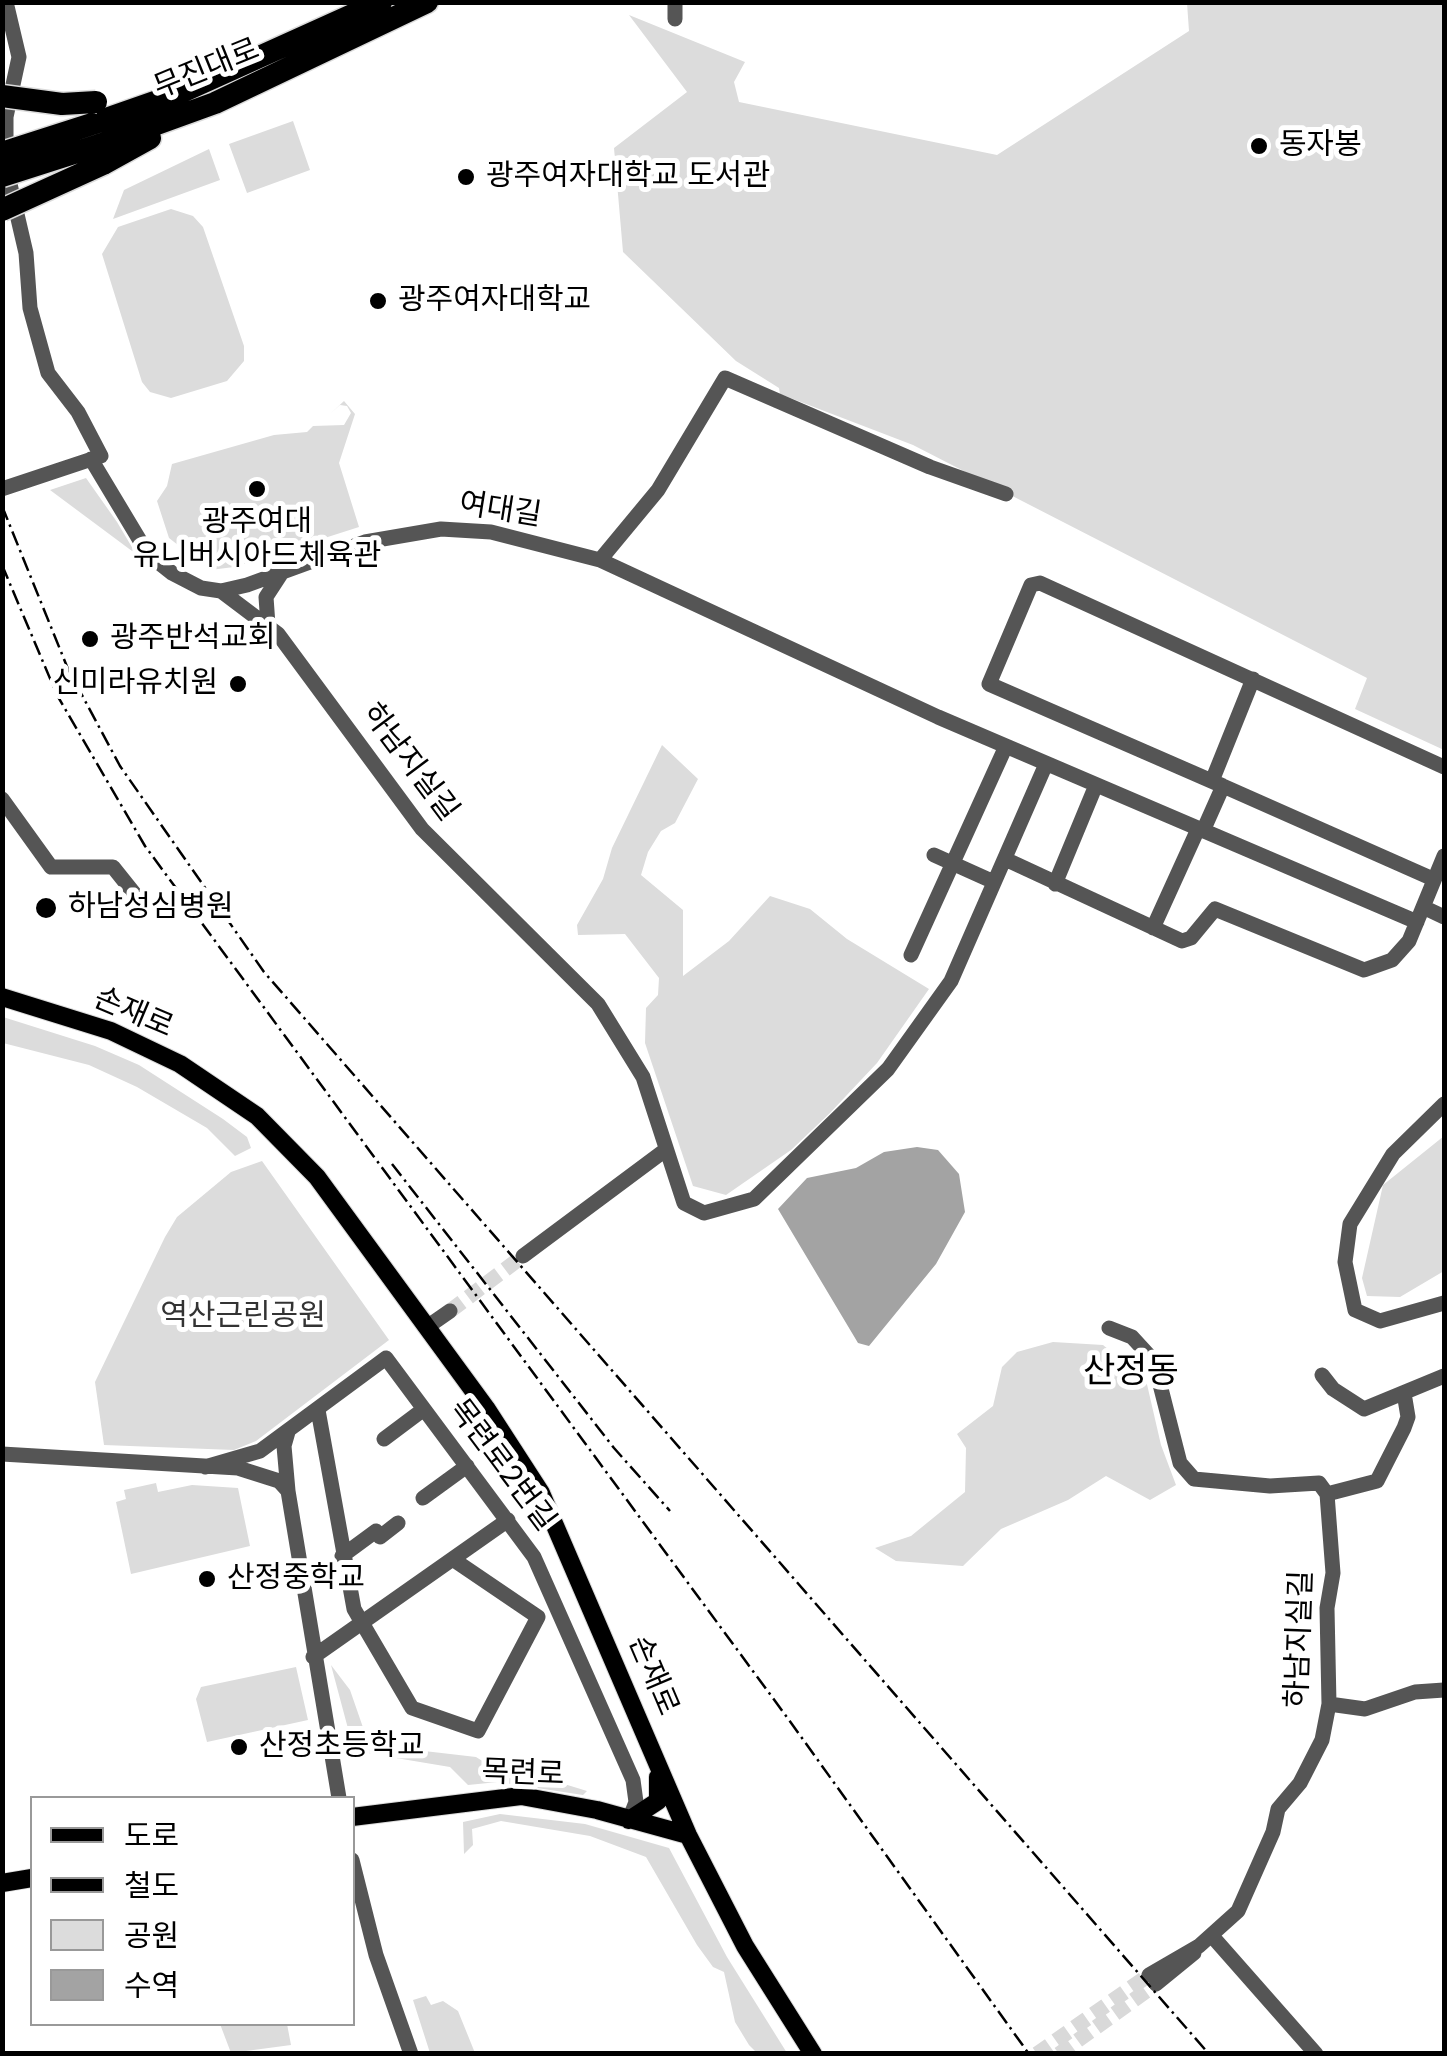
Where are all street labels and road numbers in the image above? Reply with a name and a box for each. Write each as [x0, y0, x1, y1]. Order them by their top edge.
street label: 무진대로 [149, 33, 265, 107]
street label: 여대길 [456, 487, 544, 535]
street label: 하남지실길 [353, 697, 465, 829]
street label: 손재로 [88, 981, 178, 1047]
street label: 목련로2번길 [440, 1393, 562, 1539]
street label: 하남지실길 [1281, 1569, 1321, 1709]
street label: 손재로 [619, 1631, 685, 1721]
street label: 목련로 [481, 1756, 565, 1794]

